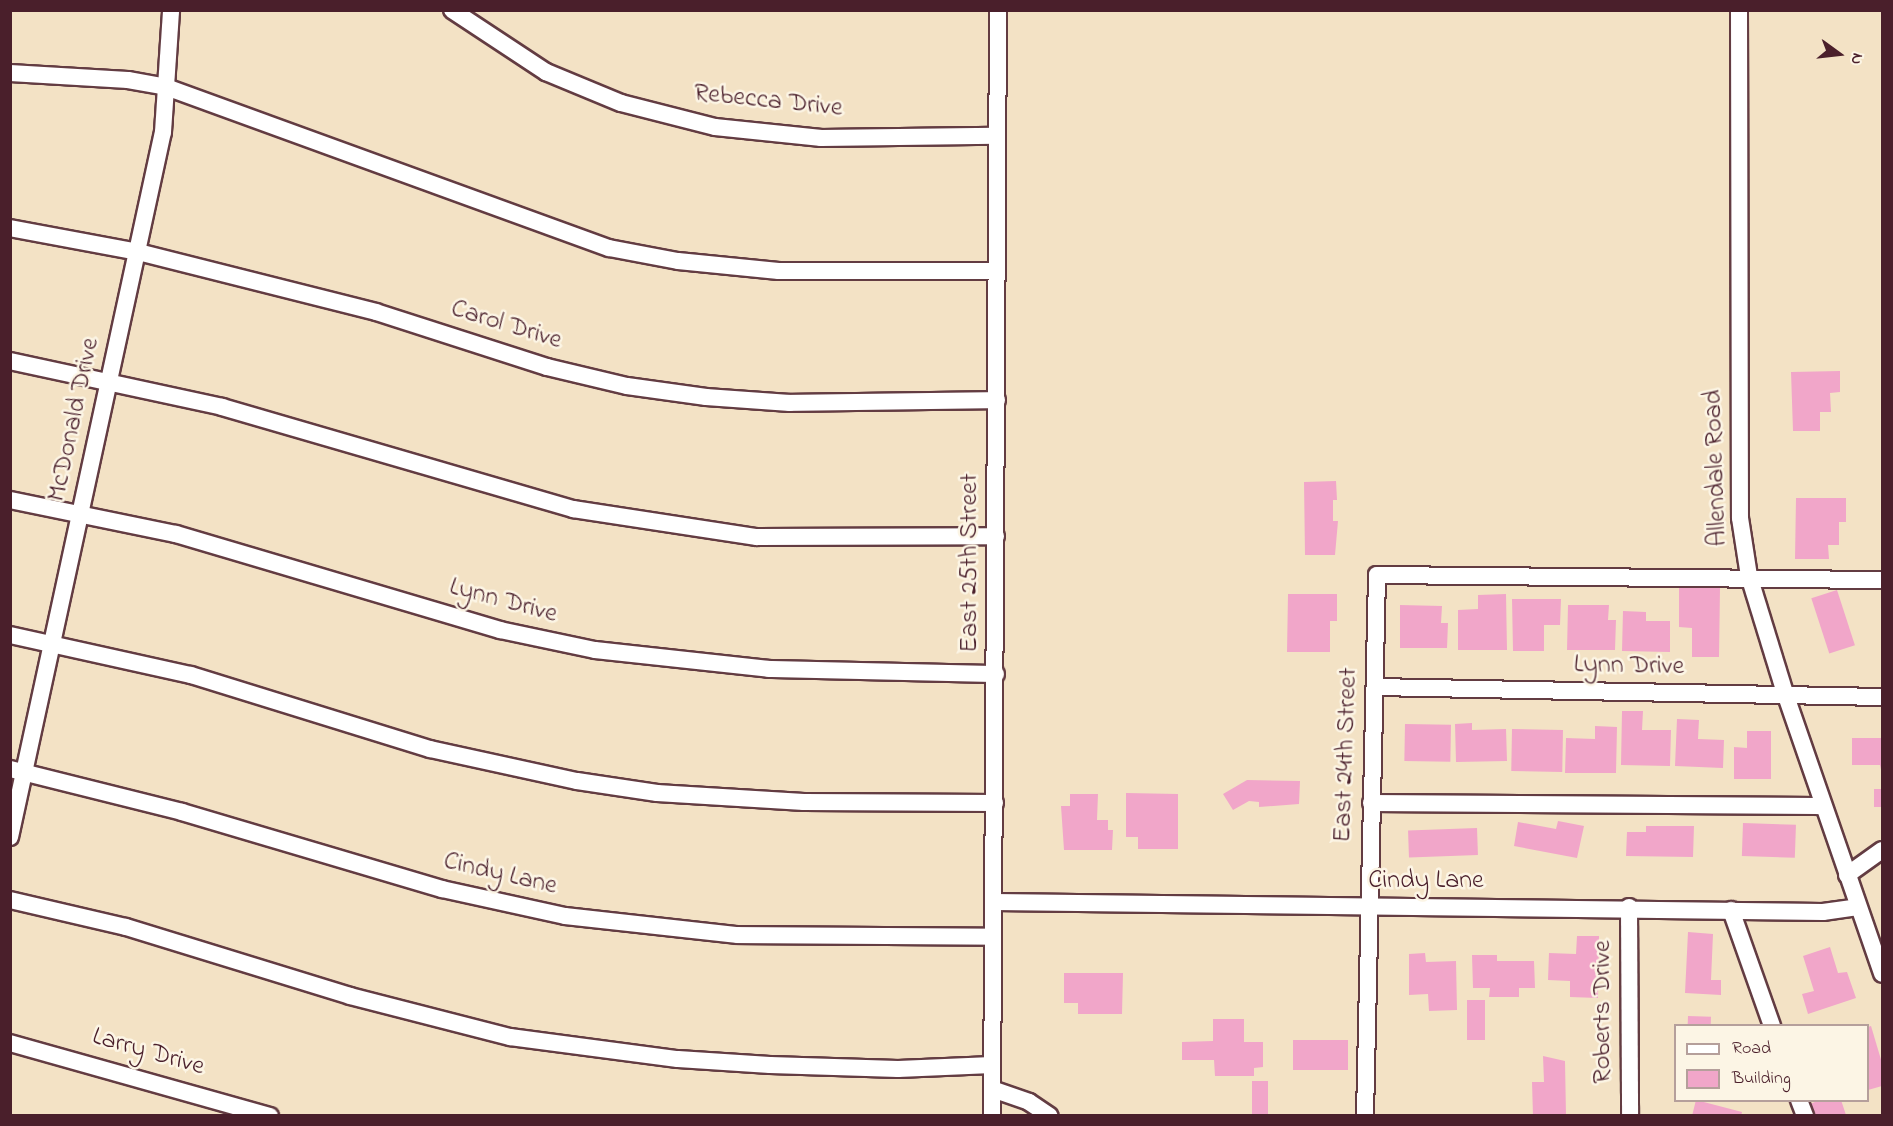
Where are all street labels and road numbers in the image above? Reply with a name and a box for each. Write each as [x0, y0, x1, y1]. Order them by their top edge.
street label: Rebecca Drive [692, 79, 844, 125]
street label: Carol Drive [447, 294, 565, 358]
street label: McDonald Drive [42, 335, 108, 505]
street label: Allendale Road [1699, 389, 1735, 547]
street label: East 25th Street [955, 473, 987, 653]
street label: Lynn Drive [446, 573, 560, 631]
street label: Lynn Drive [1573, 650, 1685, 684]
street label: East 24th Street [1328, 667, 1366, 843]
street label: Cindy Lane [440, 847, 560, 903]
street label: Cindy Lane [1368, 866, 1484, 898]
street label: Roberts Drive [1588, 940, 1620, 1084]
street label: Larry Drive [88, 1022, 208, 1084]

